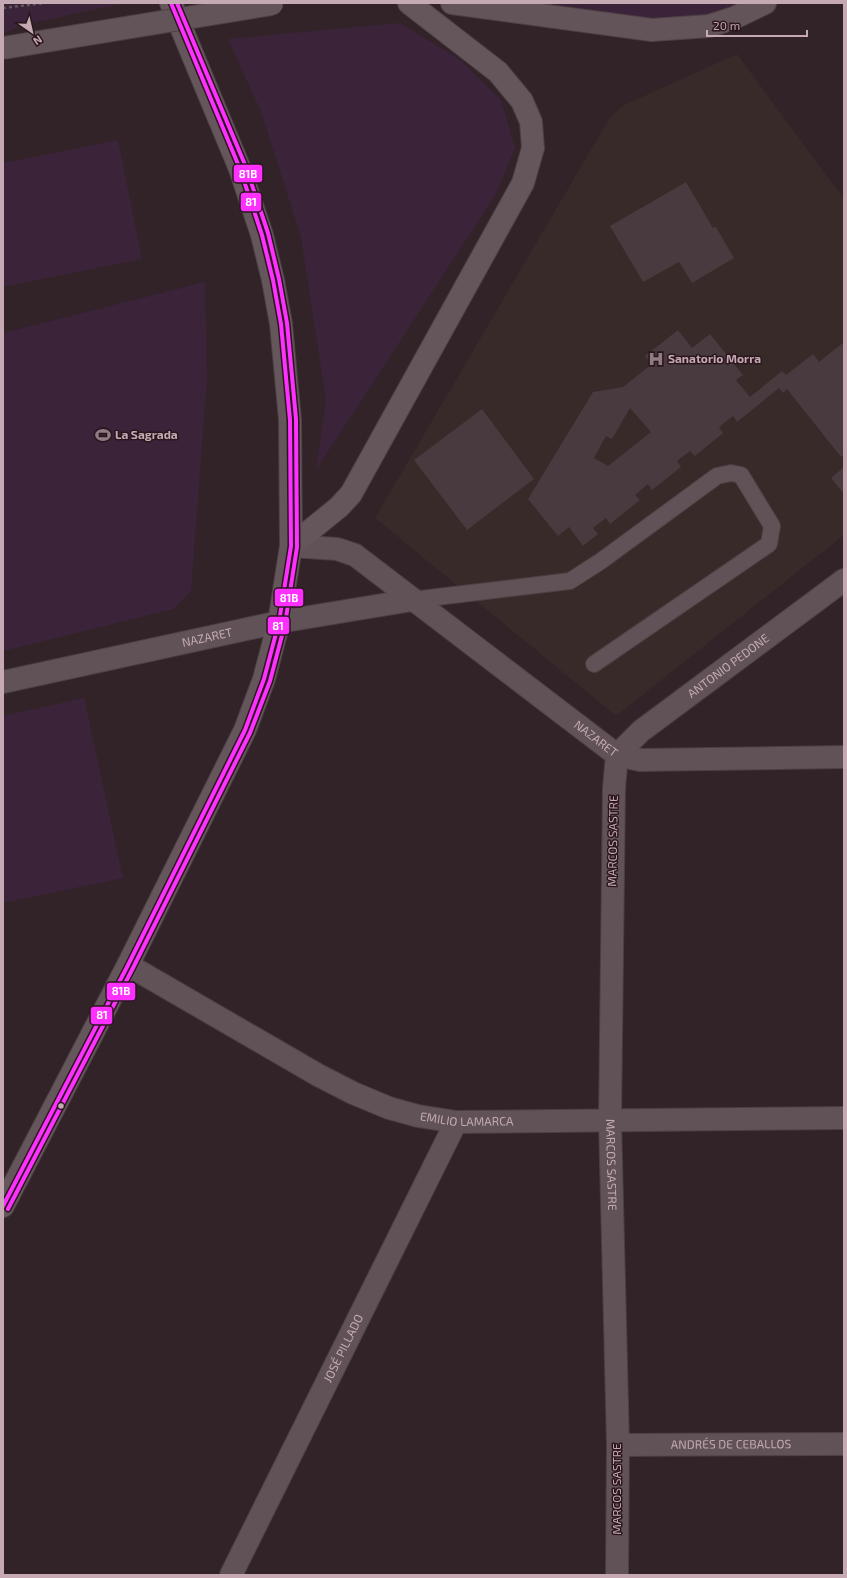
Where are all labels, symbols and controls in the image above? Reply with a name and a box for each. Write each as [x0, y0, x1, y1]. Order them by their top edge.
north arrow [12, 12, 52, 52]
scale bar [707, 12, 807, 38]
text: 20 m [713, 18, 740, 32]
text: N [31, 33, 45, 48]
line badge: 81B [233, 164, 263, 183]
text: 81B [239, 167, 257, 180]
line badge: 81 [240, 192, 262, 212]
text: 81 [245, 195, 257, 208]
hospital icon: Sanatorio Morra [647, 350, 665, 368]
place label: Sanatorio Morra [668, 351, 761, 365]
sports icon: La Sagrada [94, 426, 112, 444]
place label: La Sagrada [115, 427, 178, 441]
line badge: 81B [274, 588, 304, 607]
text: 81B [280, 591, 298, 604]
line badge: 81 [267, 616, 290, 635]
text: 81 [272, 619, 284, 632]
street label: NAZARET [180, 624, 234, 649]
street label: ANTONIO PEDONE [684, 630, 772, 700]
street label: NAZARET [572, 717, 621, 759]
street label: MARCOS SASTRE [604, 795, 620, 887]
line badge: 81B [106, 982, 136, 1001]
text: 81B [112, 984, 130, 997]
line badge: 81 [90, 1006, 113, 1025]
text: 81 [96, 1008, 108, 1021]
unlabelled marker [56, 1101, 66, 1111]
street label: EMILIO LAMARCA [419, 1108, 514, 1128]
street label: MARCOS SASTRE [604, 1119, 620, 1211]
street label: JOSÉ PILLADO [320, 1312, 365, 1384]
street label: ANDRÉS DE CEBALLOS [671, 1436, 791, 1451]
street label: MARCOS SASTRE [609, 1443, 623, 1535]

